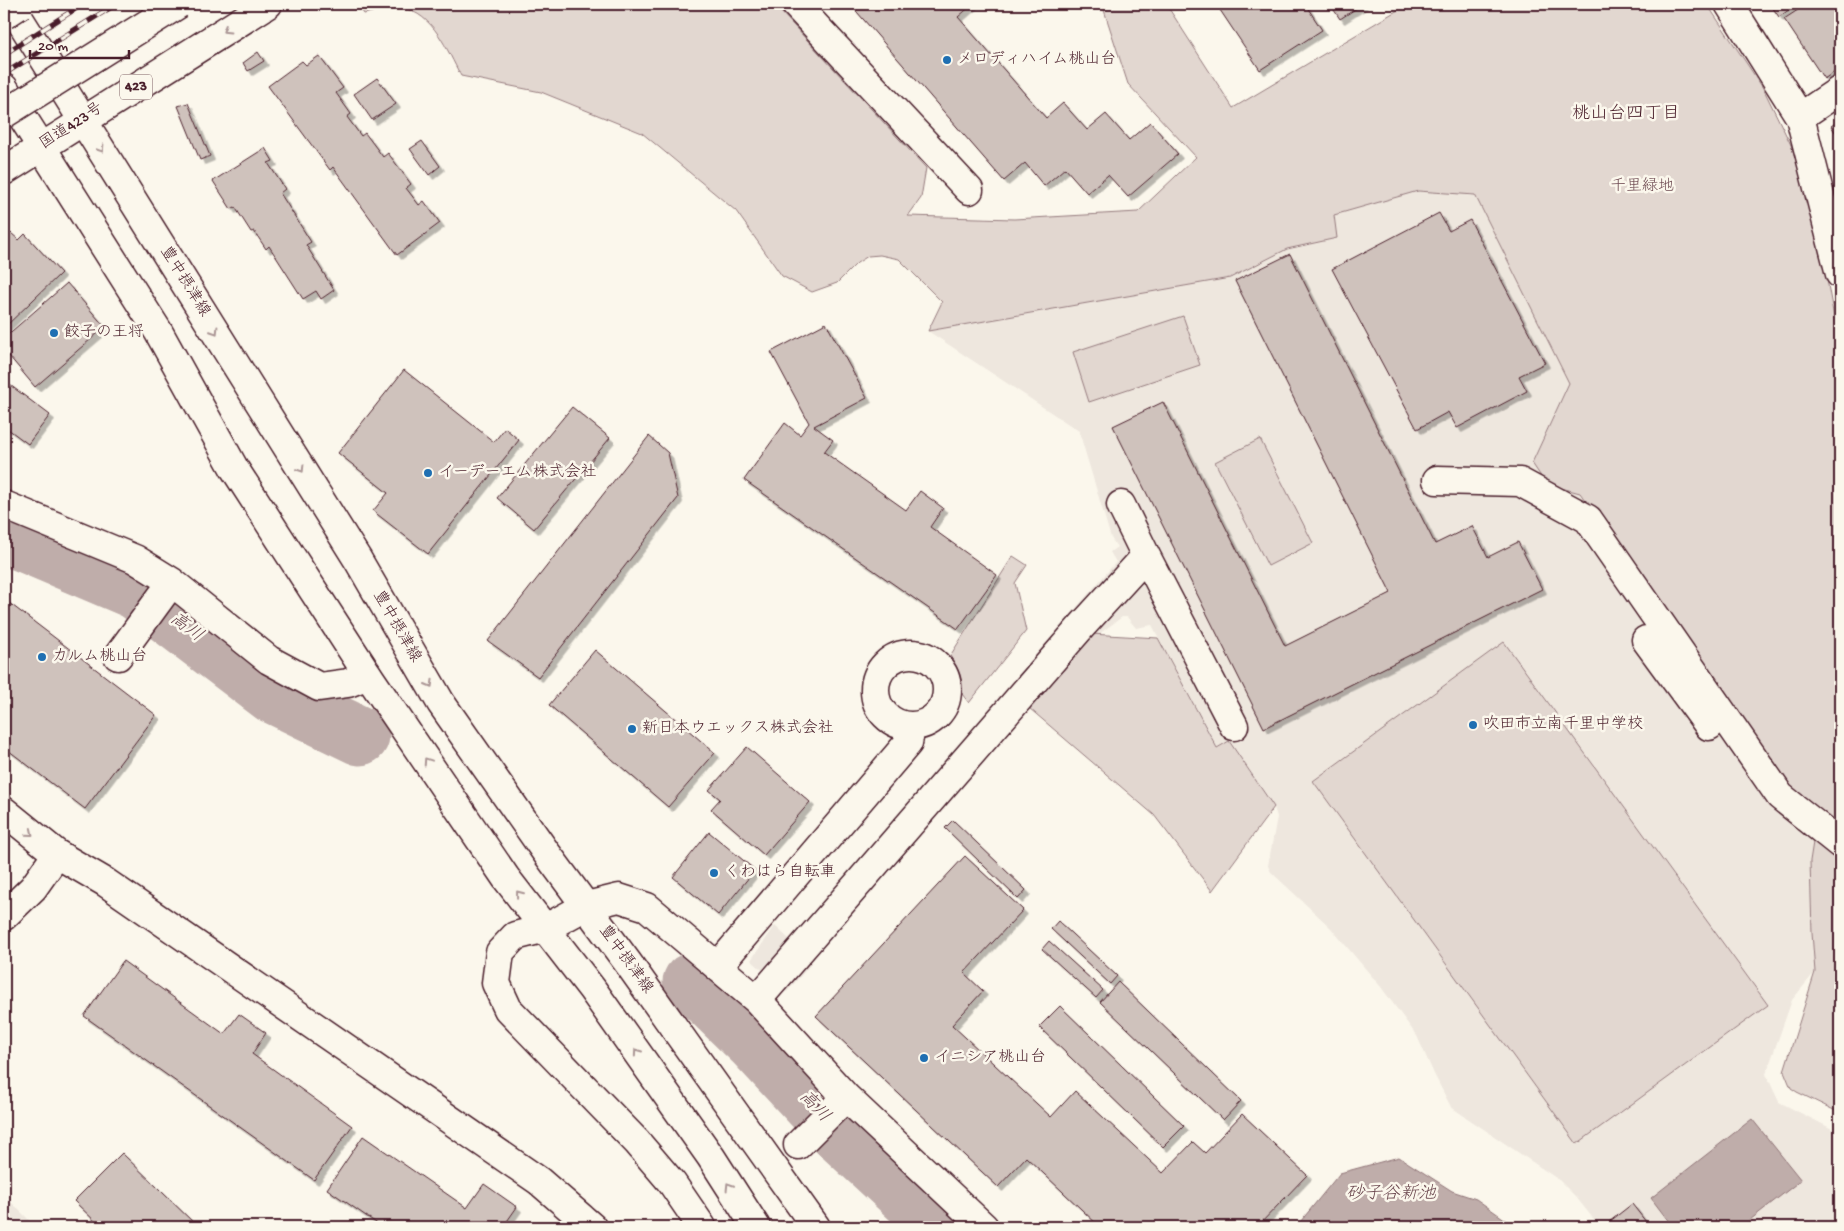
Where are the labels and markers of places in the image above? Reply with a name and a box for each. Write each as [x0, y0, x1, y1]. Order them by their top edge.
place label: メロディハイム桃山台 [957, 49, 1116, 70]
marker: メロディハイム桃山台 [941, 54, 953, 66]
place label: 餃子の王将 [64, 323, 144, 343]
marker: 餃子の王将 [48, 327, 60, 339]
place label: イーデーエム株式会社 [438, 462, 596, 483]
marker: イーデーエム株式会社 [422, 467, 434, 479]
place label: カルム桃山台 [52, 646, 147, 667]
marker: カルム桃山台 [36, 651, 48, 663]
place label: 吹田市立南千里中学校 [1483, 714, 1643, 735]
place label: 新日本ウエックス株式会社 [642, 718, 834, 739]
marker: 吹田市立南千里中学校 [1467, 719, 1479, 731]
marker: 新日本ウエックス株式会社 [626, 723, 638, 735]
place label: くわはら自転車 [724, 862, 836, 883]
marker: くわはら自転車 [708, 867, 720, 879]
place label: イニシア桃山台 [934, 1047, 1046, 1068]
marker: イニシア桃山台 [918, 1052, 930, 1064]

